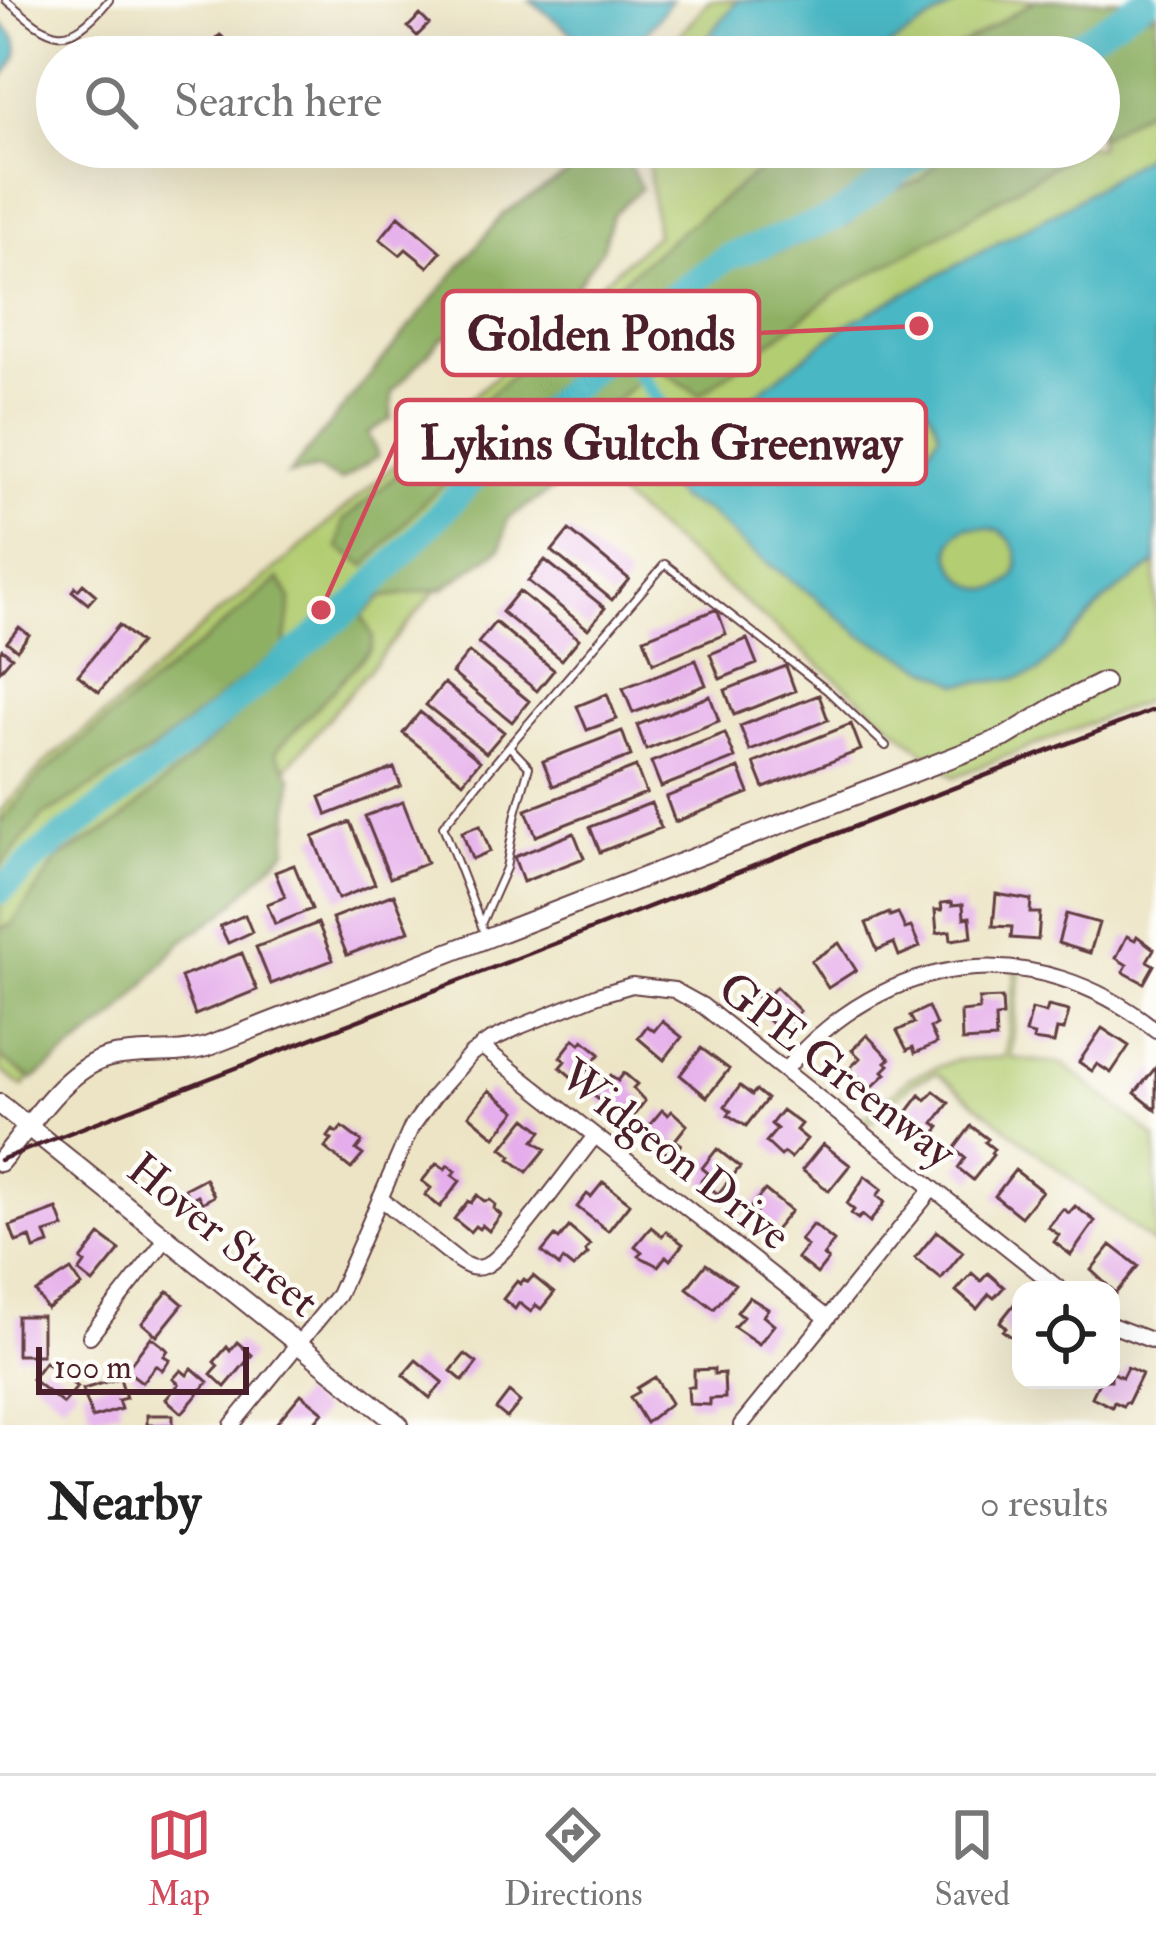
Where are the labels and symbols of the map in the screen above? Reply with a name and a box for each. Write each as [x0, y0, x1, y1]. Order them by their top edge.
callout: Golden Ponds [443, 291, 759, 375]
text: Golden Ponds [467, 305, 735, 365]
callout: Lykins Gultch Greenway [396, 400, 926, 484]
text: Lykins Gultch Greenway [420, 414, 904, 474]
street label: GPE Greenway [707, 960, 968, 1181]
street label: Widgeon Drive [547, 1047, 802, 1263]
street label: Hover Street [116, 1141, 330, 1330]
scale bar [36, 1341, 249, 1394]

